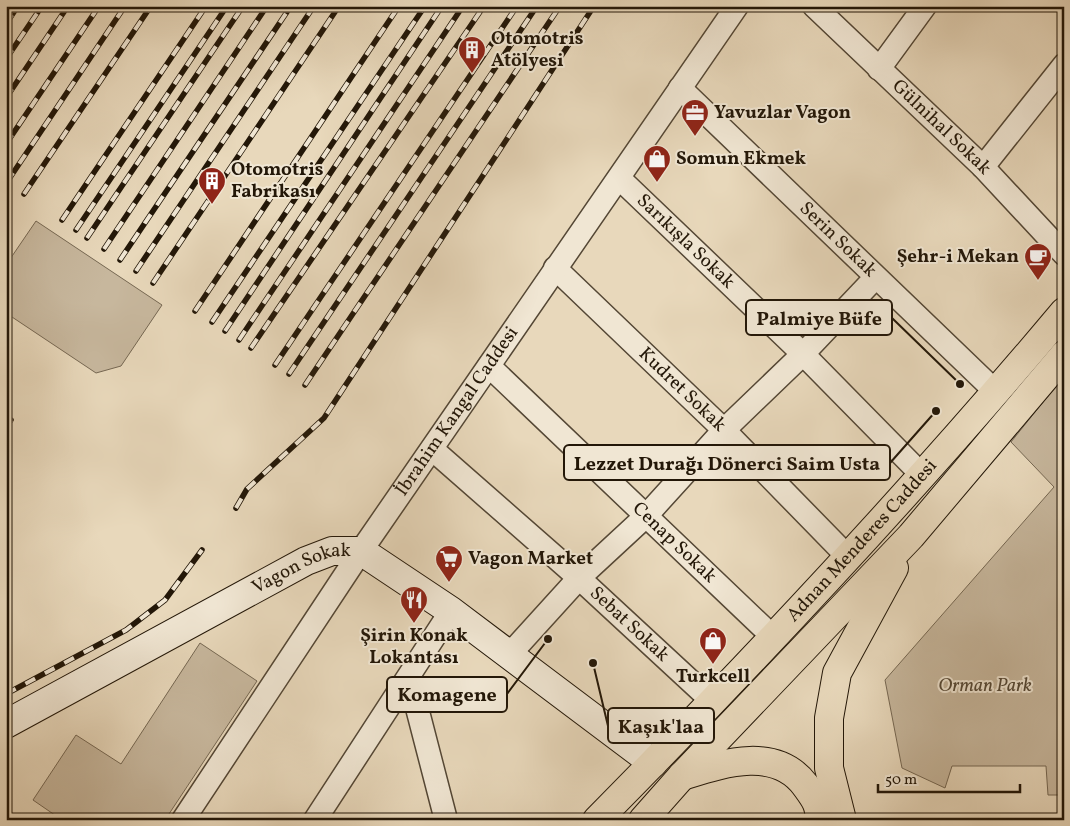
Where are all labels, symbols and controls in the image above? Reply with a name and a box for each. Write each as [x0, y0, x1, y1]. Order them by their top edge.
place label: Otomotris Atölyesi [491, 26, 584, 74]
building icon: Otomotris Atölyesi [457, 35, 487, 74]
street label: Gülnihal Sokak [886, 74, 997, 181]
office icon: Yavuzlar Vagon [680, 98, 710, 137]
place label: Yavuzlar Vagon [714, 100, 851, 126]
shop icon: Somun Ekmek [642, 144, 672, 183]
place label: Somun Ekmek [676, 146, 807, 172]
place label: Otomotris Fabrikası [231, 157, 324, 205]
building icon: Otomotris Fabrikası [197, 166, 227, 205]
street label: Sarıkışla Sokak [630, 188, 741, 295]
street label: Serin Sokak [793, 196, 883, 284]
cafe icon: Şehr-i Mekan [1023, 242, 1053, 281]
place label: Şehr-i Mekan [897, 244, 1019, 270]
callout: Palmiye Büfe [746, 300, 892, 335]
text: Palmiye Büfe [756, 306, 882, 334]
street label: İbrahim Kangal Caddesi [389, 321, 525, 502]
street label: Kudret Sokak [632, 342, 732, 438]
callout: Lezzet Durağı Dönerci Saim Usta [564, 445, 890, 480]
text: Lezzet Durağı Dönerci Saim Usta [574, 451, 880, 479]
street label: Adnan Menderes Caddesi [781, 454, 944, 628]
street label: Cenap Sokak [626, 496, 722, 589]
street label: Vagon Sokak [247, 538, 351, 601]
supermarket icon: Vagon Market [434, 544, 464, 583]
place label: Vagon Market [468, 546, 593, 572]
street label: Sebat Sokak [584, 581, 675, 668]
restaurant icon: Şirin Konak Lokantası [399, 585, 429, 624]
place label: Şirin Konak Lokantası [360, 623, 468, 671]
shop icon: Turkcell [698, 626, 728, 665]
place label: Turkcell [676, 664, 750, 690]
park label: Orman Park [938, 673, 1032, 699]
callout: Komagene [387, 677, 507, 712]
text: Komagene [397, 682, 497, 710]
callout: Kaşık'laa [608, 708, 714, 743]
text: Kaşık'laa [618, 714, 704, 742]
scale bar [878, 761, 1020, 793]
text: 50 m [885, 770, 917, 791]

